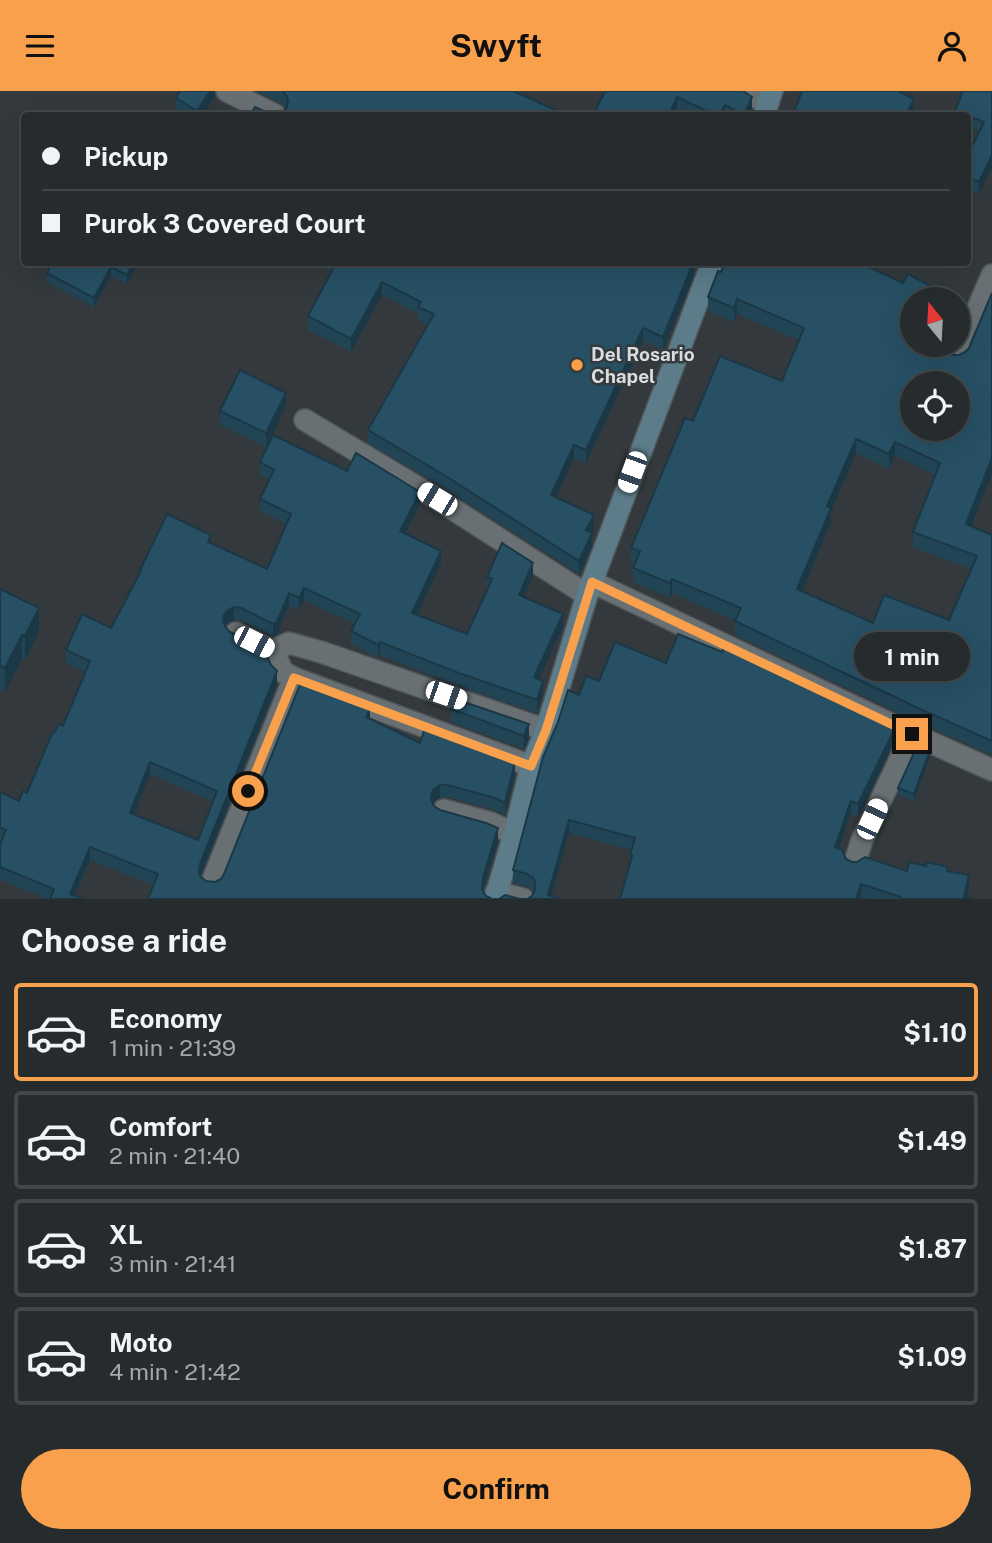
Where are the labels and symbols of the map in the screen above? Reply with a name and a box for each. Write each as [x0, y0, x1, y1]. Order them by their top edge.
north arrow [900, 287, 970, 357]
place label: Del Rosario Chapel [591, 343, 695, 387]
marker: Del Rosario Chapel [569, 357, 585, 373]
car [615, 449, 650, 495]
car [414, 479, 461, 519]
car [231, 623, 278, 661]
callout: 1 min [854, 633, 970, 681]
car [423, 678, 470, 712]
route end [896, 718, 928, 750]
route start [232, 775, 264, 807]
car [854, 796, 891, 842]

